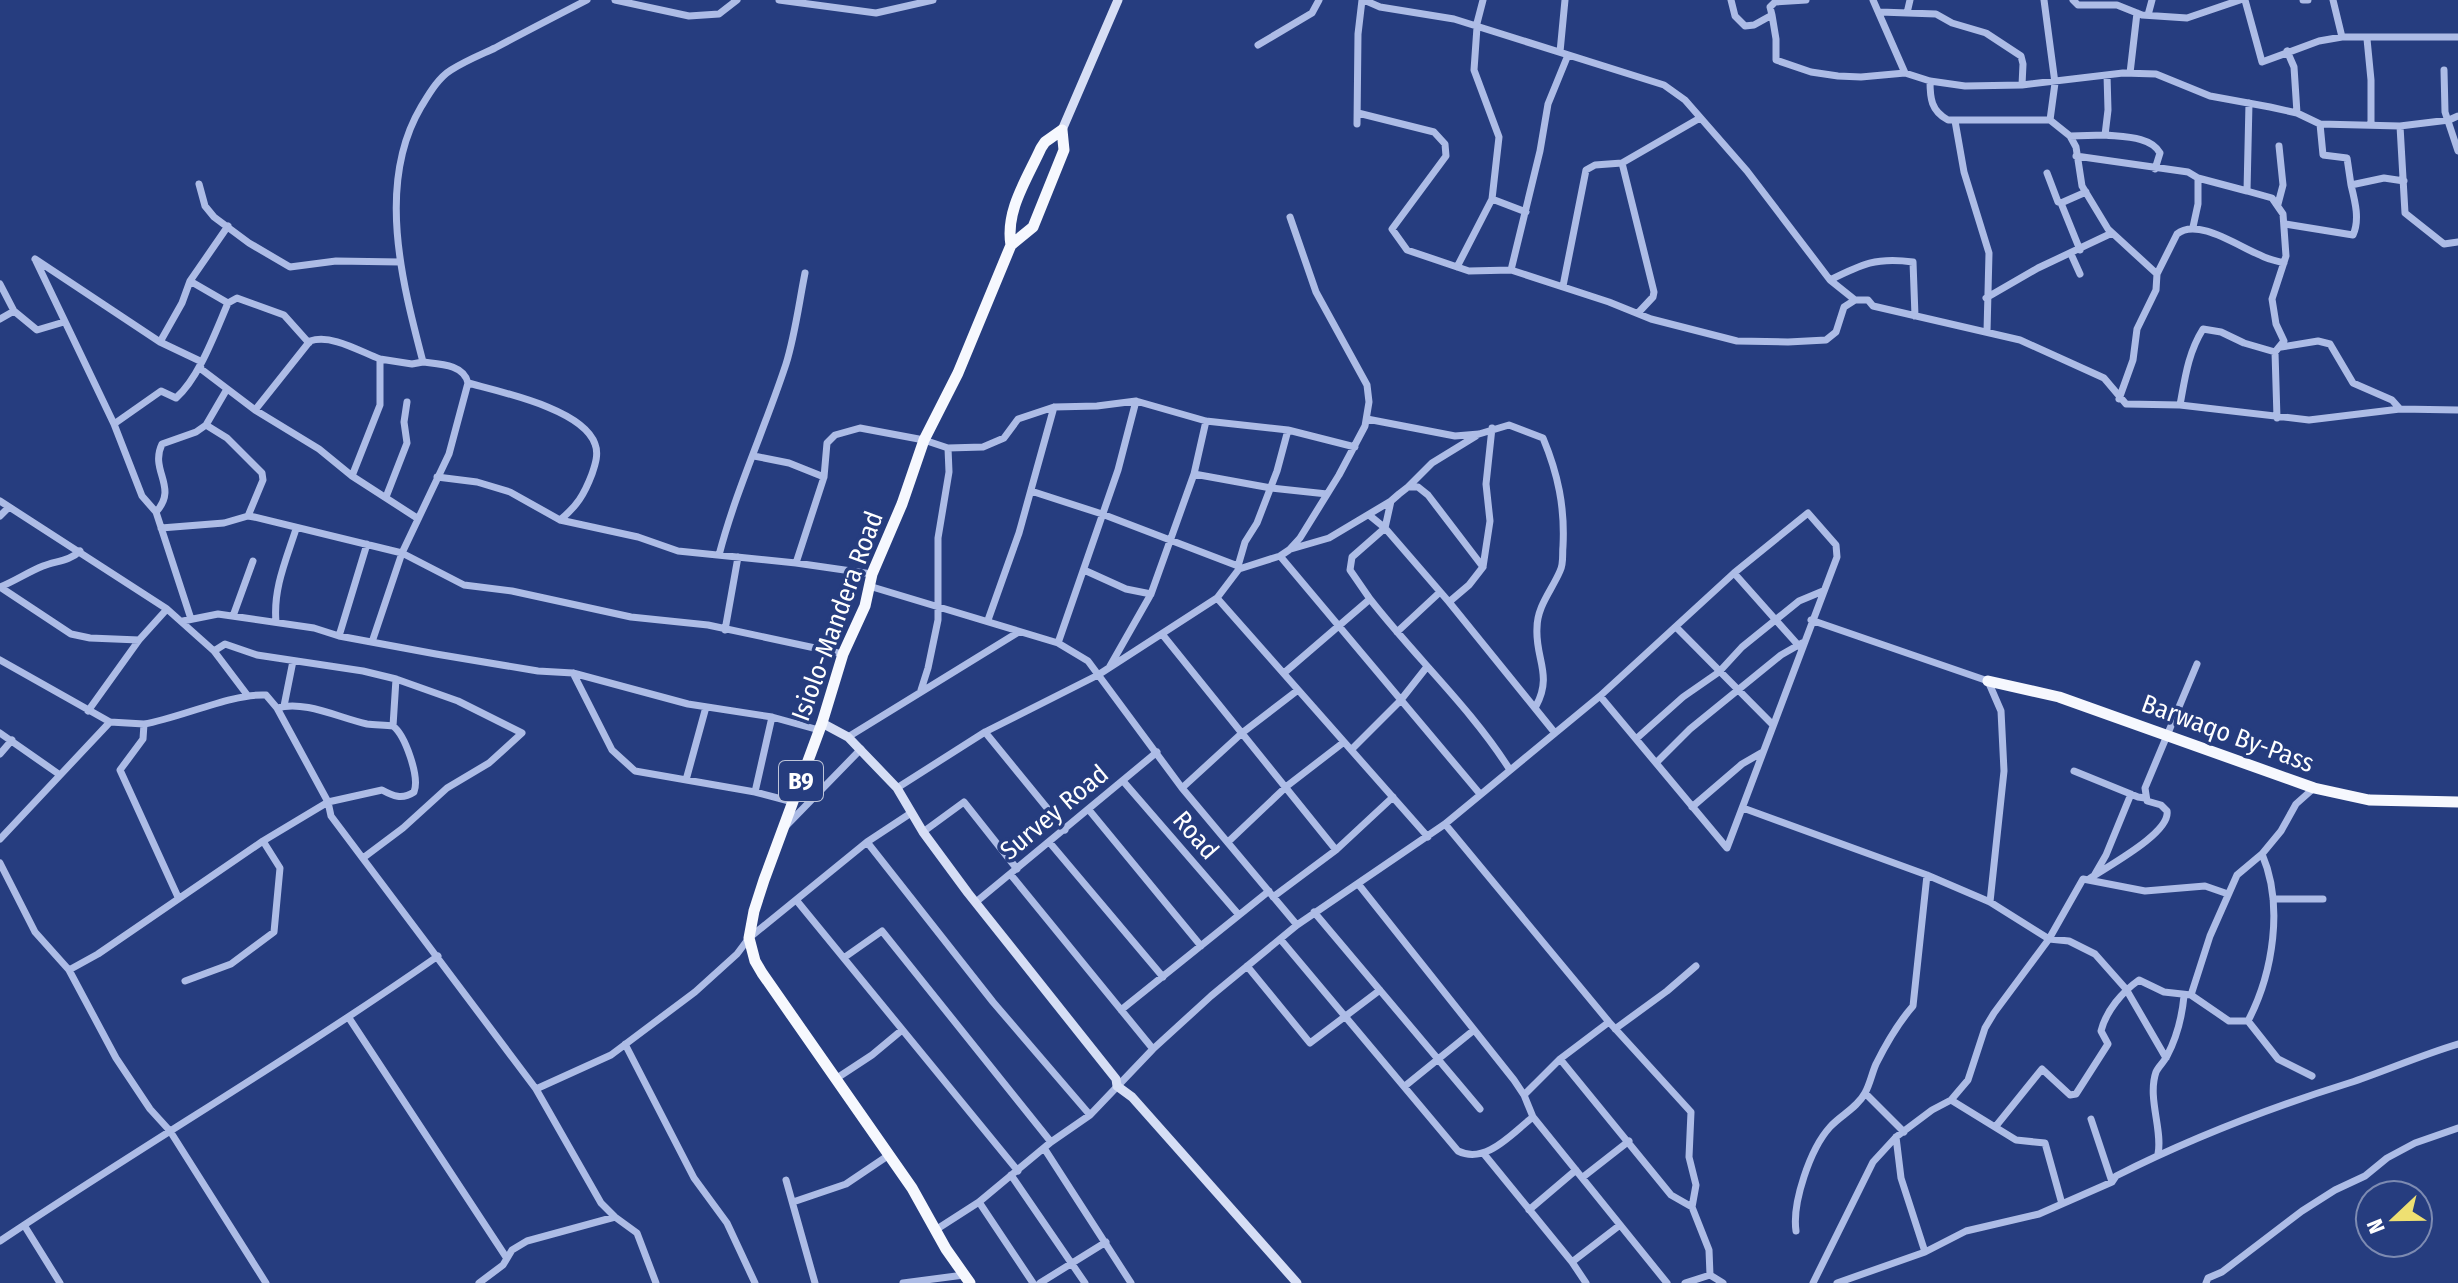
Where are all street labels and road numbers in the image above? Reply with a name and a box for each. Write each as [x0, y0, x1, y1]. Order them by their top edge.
street label: Isiolo-Mandera Road [785, 507, 890, 725]
street label: Barwaqo By-Pass [2137, 688, 2318, 779]
street label: Survey Road [994, 758, 1115, 866]
road number: B9 [779, 761, 823, 801]
street label: Road [1166, 805, 1225, 866]

